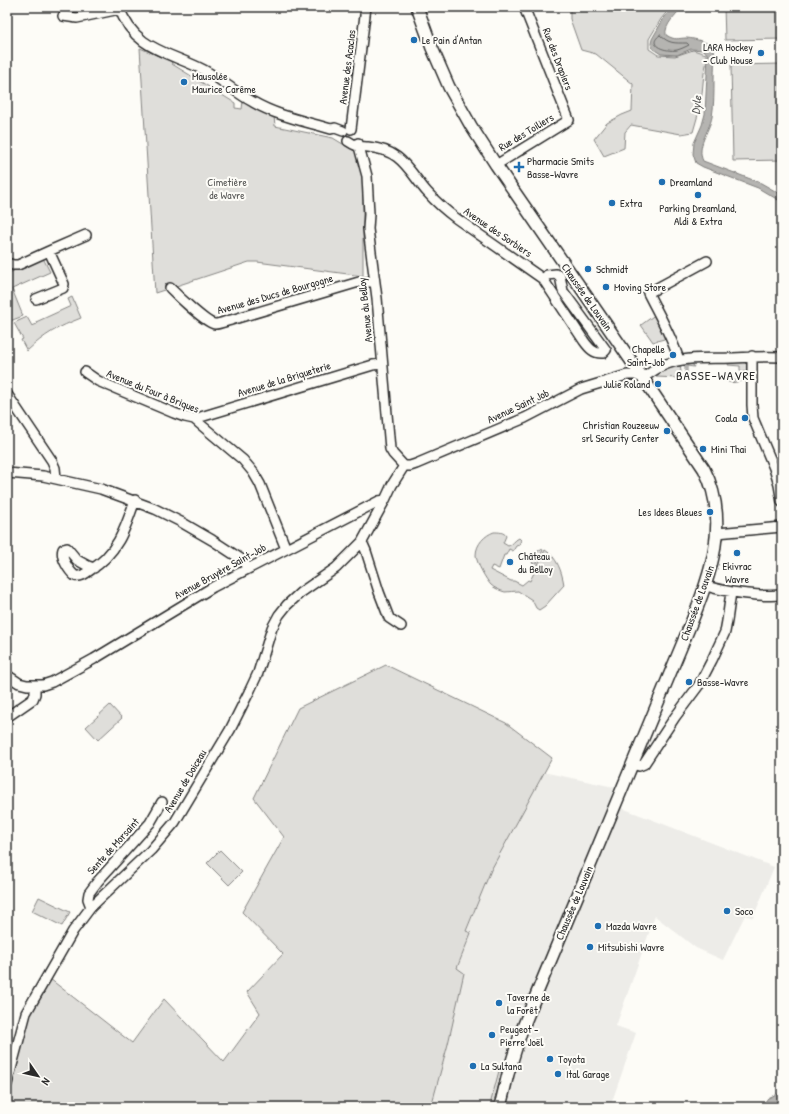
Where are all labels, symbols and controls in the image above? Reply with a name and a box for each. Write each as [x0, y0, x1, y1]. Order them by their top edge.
street label: Rue des Drapiers [540, 26, 576, 92]
street label: Avenue des Acacias [335, 29, 359, 105]
place label: Le Pain d'Antan [422, 33, 482, 47]
marker: Le Pain d'Antan [409, 35, 419, 45]
place label: LARA Hockey - Club House [703, 40, 754, 67]
marker: LARA Hockey - Club House [756, 48, 766, 58]
place label: Mausolée Maurice Carême [192, 69, 257, 96]
marker: Mausolée Maurice Carême [179, 77, 189, 87]
water label: Dyle [687, 94, 706, 115]
street label: Rue des Toiliers [496, 110, 556, 154]
place label: Pharmacie Smits Basse-Wavre [527, 154, 594, 181]
marker: Pharmacie Smits Basse-Wavre [514, 162, 524, 172]
park label: Cimetière de Wavre [207, 175, 247, 202]
place label: Dreamland [670, 175, 713, 189]
marker: Dreamland [657, 177, 667, 187]
marker: Parking Dreamland, Aldi & Extra [693, 190, 703, 200]
place label: Extra [620, 196, 643, 210]
marker: Extra [607, 198, 617, 208]
place label: Parking Dreamland, Aldi & Extra [659, 201, 737, 228]
street label: Avenue des Sorbiers [461, 204, 535, 260]
street label: Chaussée de Louvain [558, 260, 616, 334]
place label: Schmidt [596, 262, 628, 276]
marker: Schmidt [583, 264, 593, 274]
street label: Avenue des Ducs de Bourgogne [215, 271, 335, 317]
street label: Avenue du Belloy [355, 276, 375, 343]
place label: Moving Store [614, 280, 667, 294]
marker: Moving Store [601, 282, 611, 292]
place label: Chapelle Saint-Job [627, 342, 666, 369]
marker: Chapelle Saint-Job [668, 350, 678, 360]
street label: Avenue de la Briqueterie [236, 358, 333, 400]
street label: Avenue du Four à Briques [105, 366, 201, 416]
district label: BASSE-WAVRE [676, 366, 756, 384]
place label: Julie Roland [603, 377, 651, 391]
marker: Julie Roland [653, 379, 663, 389]
street label: Avenue Saint Job [485, 385, 552, 426]
place label: Coala [715, 411, 738, 425]
marker: Coala [740, 413, 750, 423]
place label: Christian Rouzeeuw srl Security Center [582, 418, 660, 445]
marker: Christian Rouzeeuw srl Security Center [662, 426, 672, 436]
place label: Mini Thai [711, 442, 747, 456]
marker: Mini Thai [698, 444, 708, 454]
place label: Les Idees Bleues [638, 505, 702, 519]
marker: Les Idees Bleues [705, 507, 715, 517]
street label: Avenue Bruyère Saint-Job [172, 540, 269, 602]
marker: Ekivrac Wavre [732, 548, 742, 558]
place label: Château du Belloy [518, 549, 553, 576]
marker: Château du Belloy [505, 557, 515, 567]
place label: Ekivrac Wavre [722, 559, 752, 586]
street label: Chaussée de Louvain [677, 563, 717, 643]
place label: Basse-Wavre [697, 675, 749, 689]
marker: Basse-Wavre [684, 677, 694, 687]
street label: Avenue de Doiceau [161, 746, 210, 815]
street label: Sente de Morsaint [84, 815, 142, 877]
street label: Chaussée de Louvain [552, 864, 596, 942]
place label: Soco [735, 904, 754, 918]
marker: Soco [722, 906, 732, 916]
place label: Mazda Wavre [606, 919, 657, 933]
marker: Mazda Wavre [593, 921, 603, 931]
place label: Mitsubishi Wavre [598, 940, 665, 954]
marker: Mitsubishi Wavre [585, 942, 595, 952]
place label: Taverne de la Forêt [507, 990, 551, 1017]
marker: Taverne de la Forêt [494, 998, 504, 1008]
place label: Peugeot - Pierre Joël [500, 1022, 543, 1049]
marker: Peugeot - Pierre Joël [487, 1030, 497, 1040]
place label: Toyota [558, 1052, 585, 1066]
marker: Toyota [545, 1054, 555, 1064]
north arrow [18, 1056, 58, 1096]
place label: La Sultana [481, 1059, 522, 1073]
marker: La Sultana [468, 1061, 478, 1071]
place label: Ital Garage [566, 1067, 610, 1081]
marker: Ital Garage [553, 1069, 563, 1079]
text: N [39, 1075, 54, 1088]

